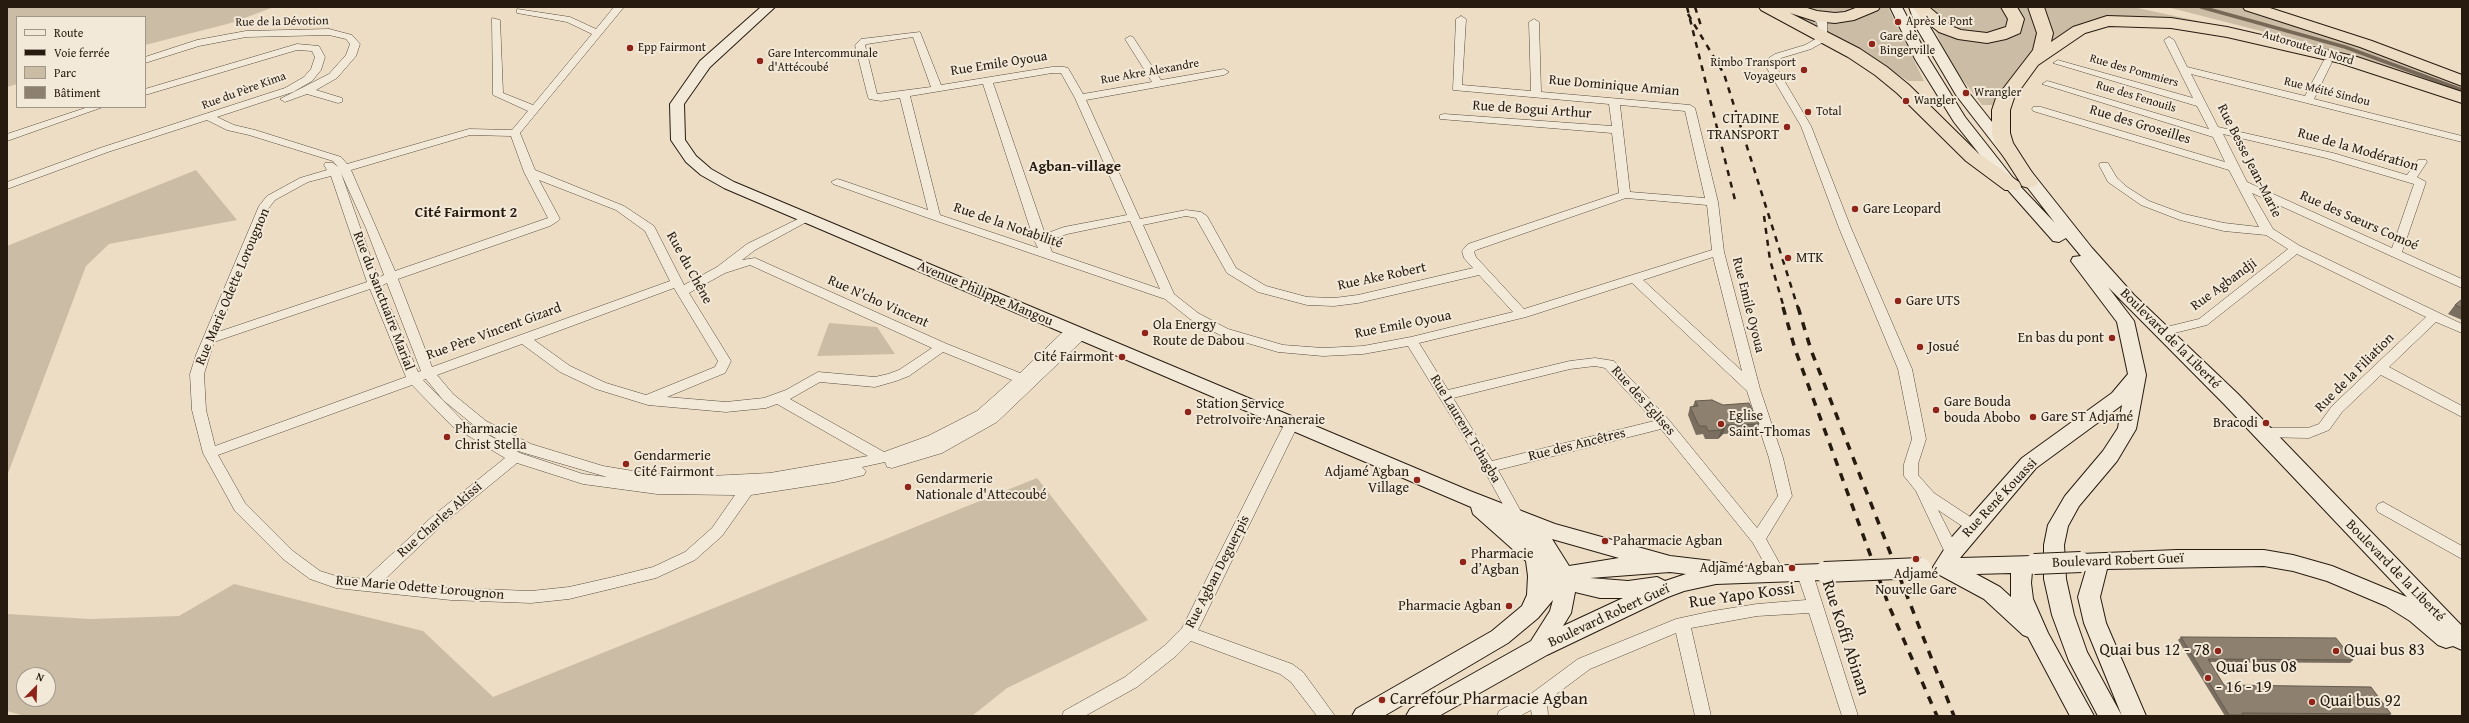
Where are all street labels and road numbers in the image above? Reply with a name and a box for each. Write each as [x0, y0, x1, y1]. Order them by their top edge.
street label: Rue de la Dévotion [235, 14, 329, 30]
street label: Autoroute du Nord [2261, 27, 2355, 69]
street label: Rue Emile Oyoua [949, 48, 1049, 80]
street label: Rue des Pommiers [2088, 51, 2180, 91]
street label: Rue Akre Alexandre [1100, 56, 1200, 88]
street label: Rue du Père Kima [200, 69, 288, 113]
street label: Rue Dominique Amian [1548, 72, 1680, 100]
street label: Rue Méité Sindou [2283, 74, 2371, 110]
street label: Rue des Fenouils [2094, 78, 2178, 116]
street label: Rue de Bogui Arthur [1472, 97, 1592, 123]
street label: Rue Besse Jean-Marie [2213, 101, 2285, 221]
street label: Rue des Groseilles [2087, 102, 2193, 148]
street label: Rue de la Modération [2296, 125, 2420, 175]
street label: Rue des Sœurs Comoé [2297, 187, 2421, 255]
street label: Rue de la Notabilité [951, 199, 1065, 253]
street label: Rue Marie Odette Lorougnon [192, 206, 274, 368]
street label: Rue du Sanctuaire Marial [349, 229, 417, 373]
street label: Rue du Chêne [662, 229, 716, 307]
street label: Rue Emile Oyoua [1728, 255, 1768, 355]
street label: Rue Agbandji [2188, 255, 2260, 315]
street label: Avenue Philippe Mangou [915, 258, 1055, 330]
street label: Rue Ake Robert [1336, 259, 1428, 295]
street label: Rue N'cho Vincent [825, 272, 931, 332]
street label: Boulevard de la Liberté [2116, 285, 2224, 393]
street label: Rue Père Vincent Gizard [424, 300, 564, 364]
street label: Rue Emile Oyoua [1353, 307, 1453, 343]
street label: Rue de la Filiation [2312, 330, 2398, 416]
street label: Rue des Eglises [1607, 363, 1679, 439]
street label: Rue Laurent Tchagba [1426, 372, 1504, 486]
street label: Rue des Ancêtres [1527, 425, 1627, 465]
street label: Rue René Kouassi [1959, 455, 2041, 541]
street label: Rue Charles Akissi [394, 479, 486, 561]
street label: Rue Agban Deguerpis [1182, 513, 1254, 631]
street label: Boulevard de la Liberté [2342, 517, 2448, 625]
street label: Boulevard Robert Gueï [2052, 550, 2184, 572]
street label: Rue Marie Odette Lorougnon [335, 572, 505, 604]
street label: Rue Yapo Kossi [1688, 578, 1796, 614]
street label: Rue Koffi Abinan [1817, 578, 1873, 698]
street label: Boulevard Robert Gueï [1546, 581, 1672, 651]

